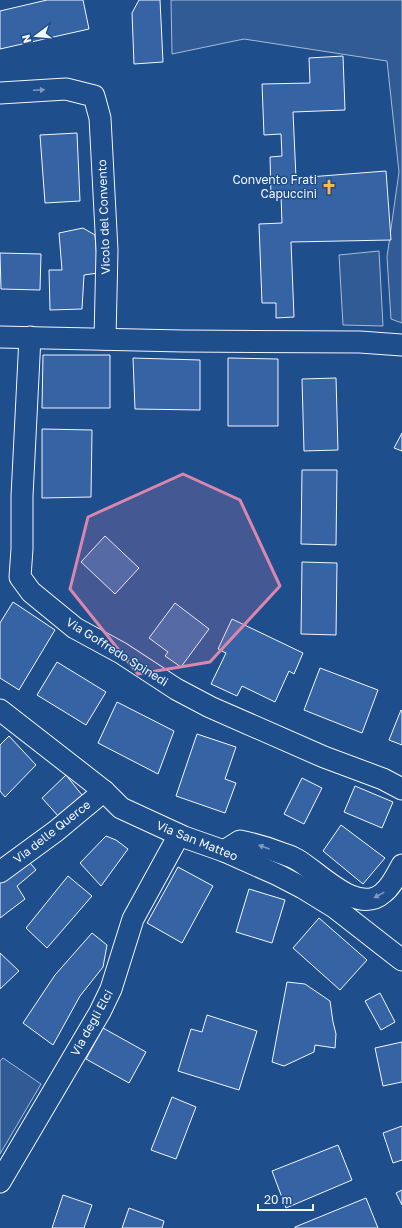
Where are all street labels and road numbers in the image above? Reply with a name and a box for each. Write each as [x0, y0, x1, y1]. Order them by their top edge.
street label: Vicolo del Convento [94, 159, 113, 275]
street label: Via Goffredo Spinedi [63, 614, 171, 689]
street label: Via delle Querce [10, 797, 93, 866]
street label: Via San Matteo [154, 817, 240, 864]
street label: Via degli Elci [67, 987, 116, 1059]

